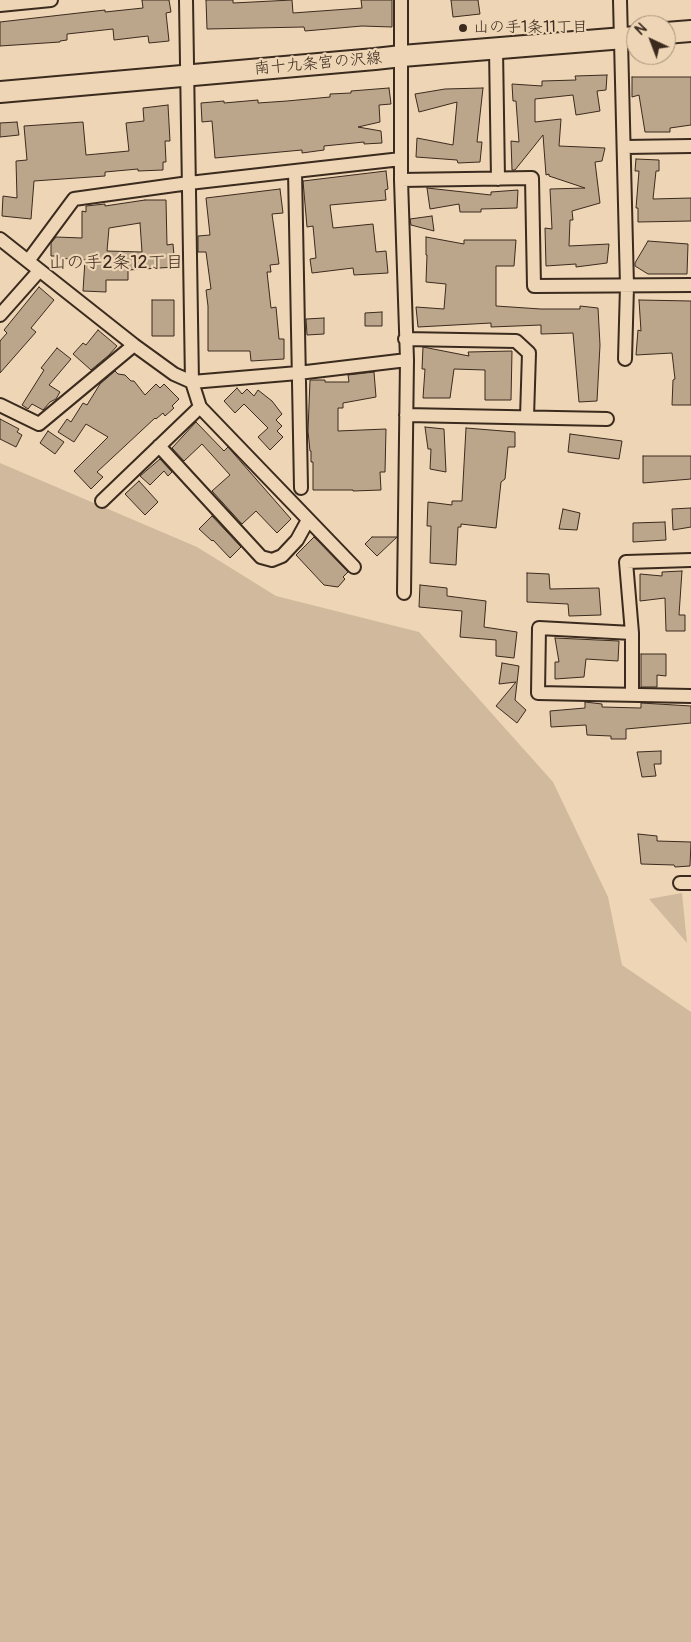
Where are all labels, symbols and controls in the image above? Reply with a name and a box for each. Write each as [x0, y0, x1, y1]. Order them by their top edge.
north arrow [626, 15, 676, 65]
place label: 山の手1条11丁目 [473, 18, 588, 38]
text: N [632, 20, 650, 39]
marker: 山の手1条11丁目 [457, 22, 469, 34]
street label: 南十九条宮の沢線 [253, 49, 383, 79]
district label: 山の手2条12丁目 [48, 252, 184, 274]

